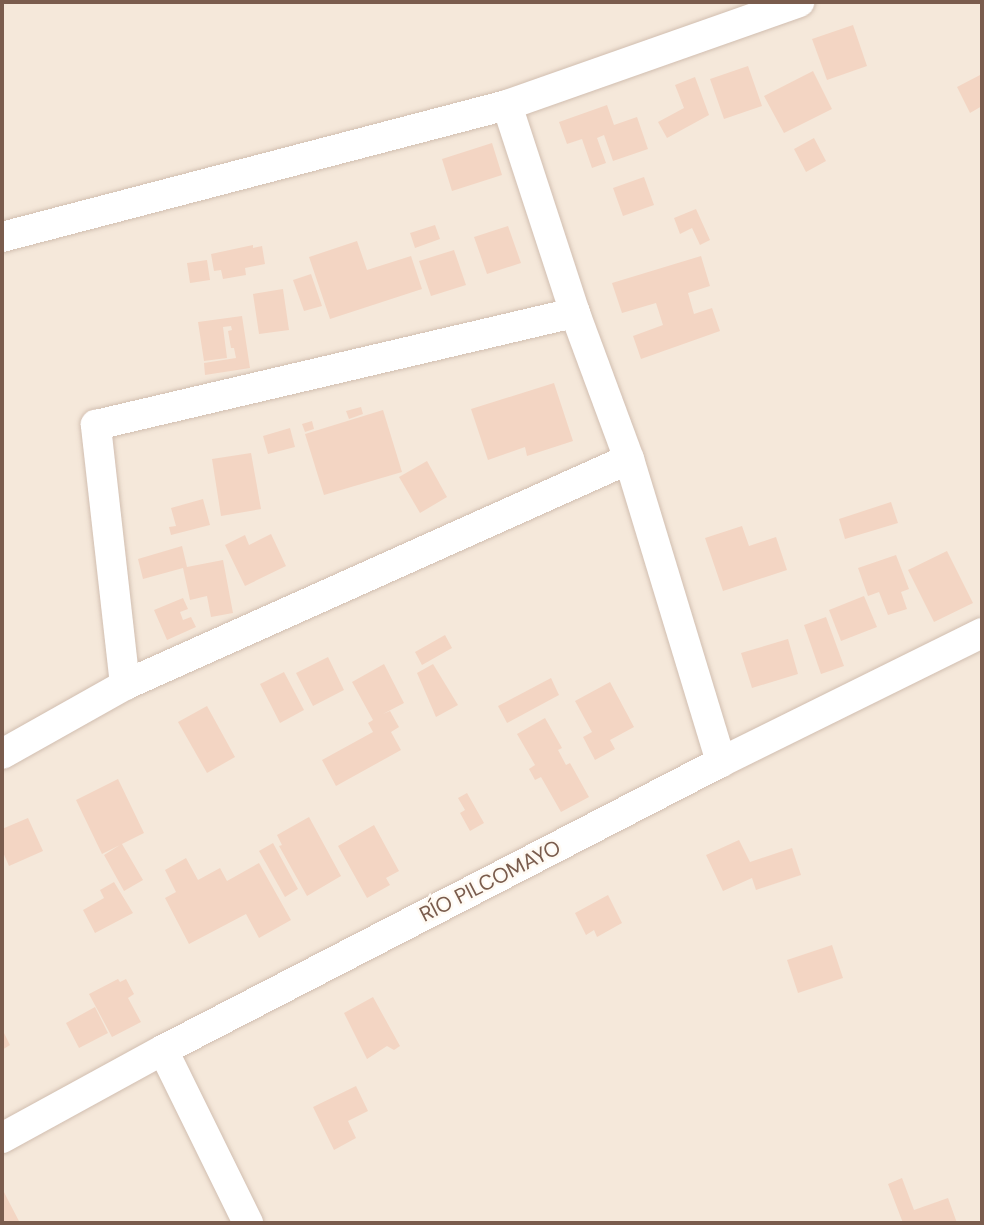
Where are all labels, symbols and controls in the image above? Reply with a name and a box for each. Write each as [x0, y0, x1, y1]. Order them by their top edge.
street label: RÍO PILCOMAYO [415, 835, 565, 927]

